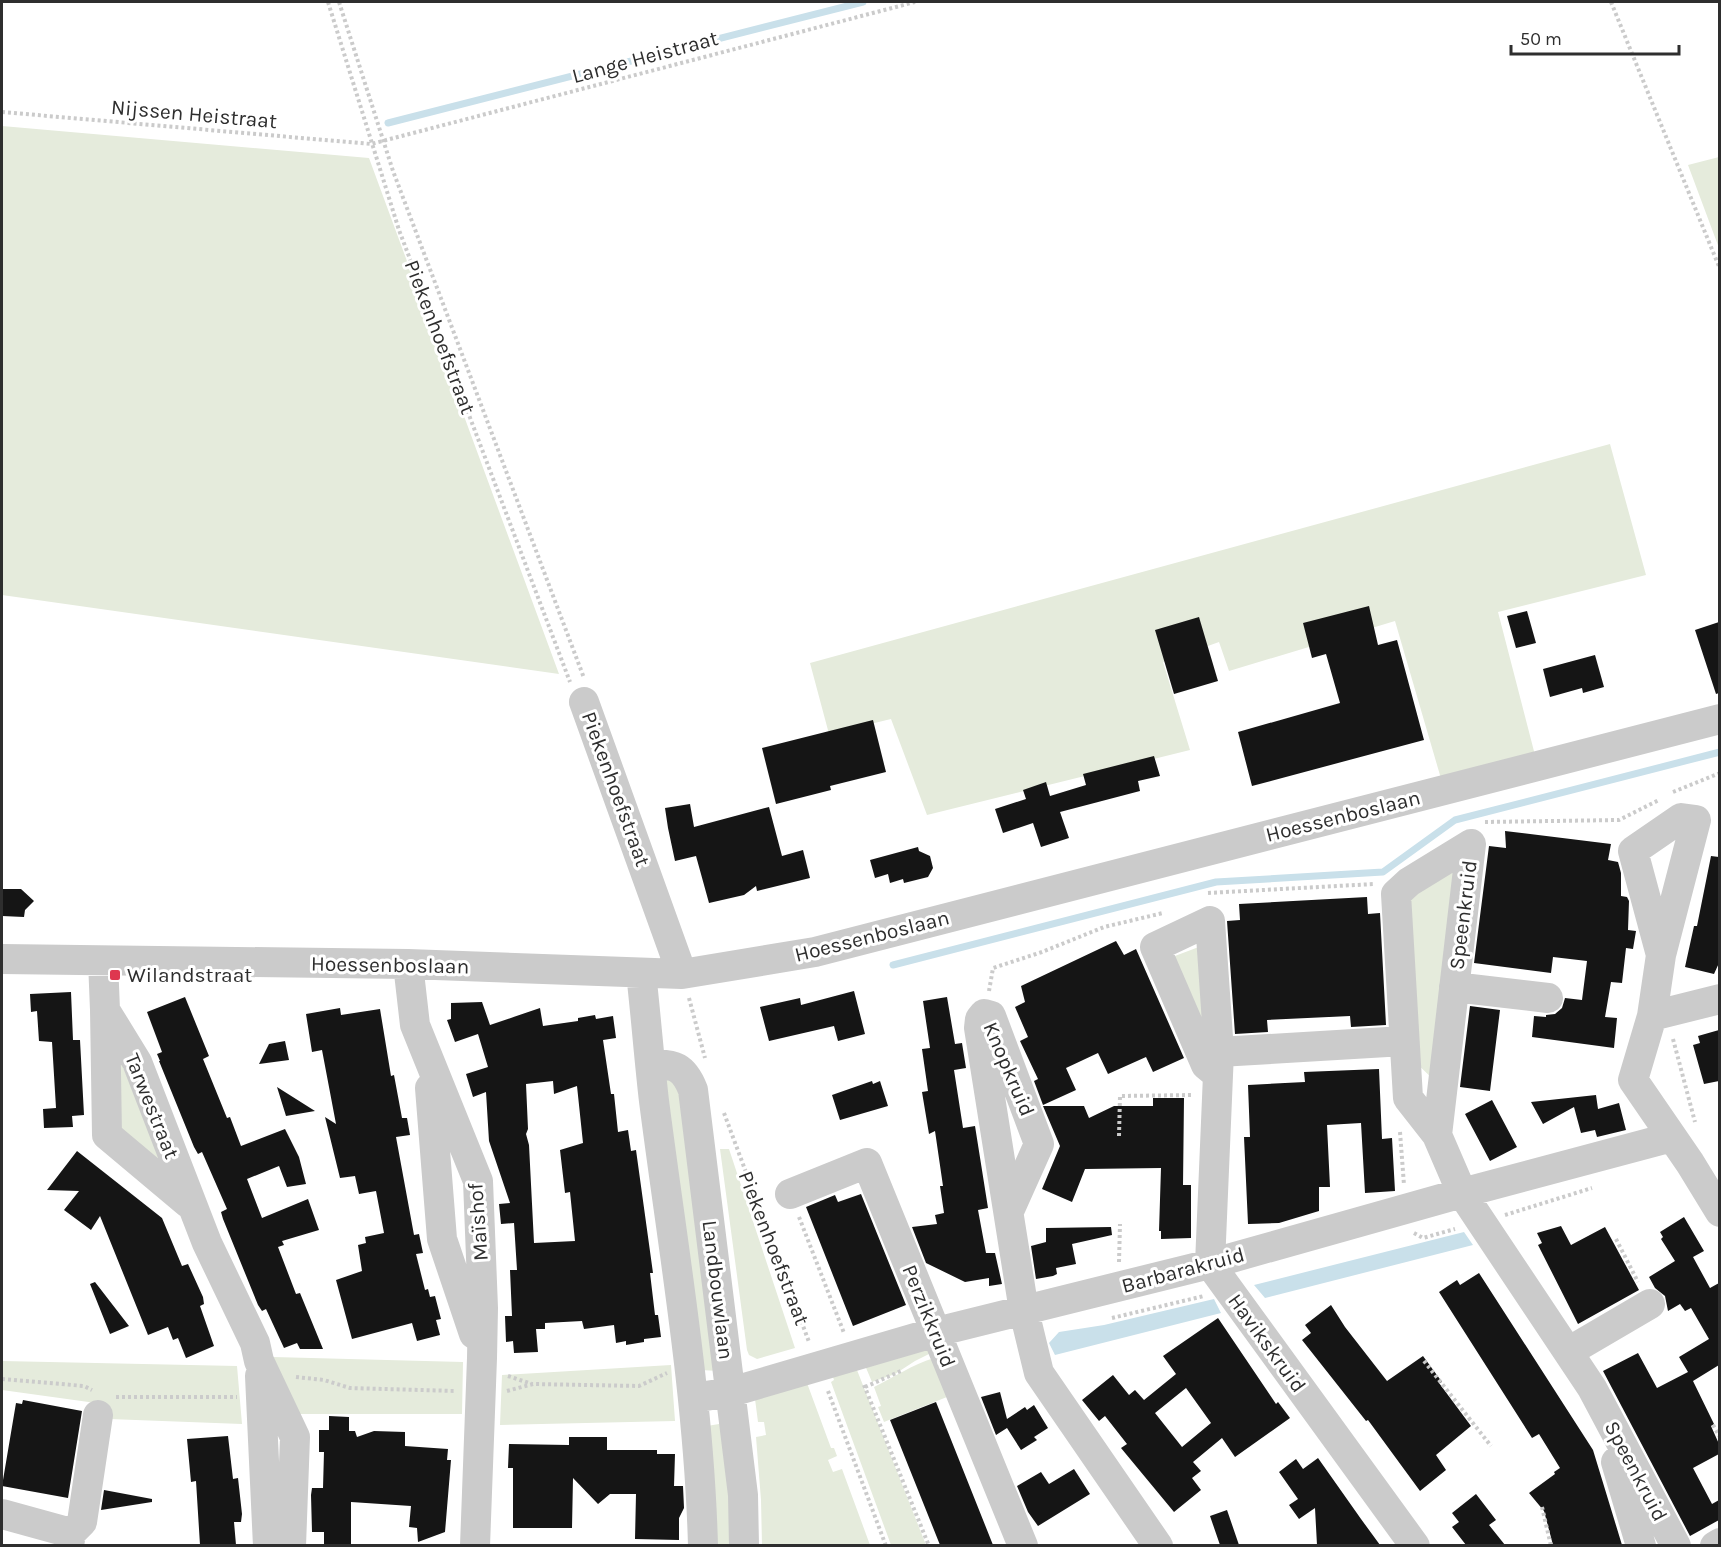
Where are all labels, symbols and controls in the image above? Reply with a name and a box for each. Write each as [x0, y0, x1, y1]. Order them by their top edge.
scale bar [1511, 18, 1679, 56]
street label: Lange Heistraat [569, 26, 721, 88]
text: 50 m [1520, 28, 1562, 50]
street label: Nijssen Heistraat [110, 95, 278, 133]
street label: Piekenhoefstraat [400, 257, 480, 418]
street label: Piekenhoefstraat [577, 708, 655, 870]
street label: Hoessenboslaan [1263, 785, 1423, 847]
street label: Speenkruid [1444, 859, 1482, 971]
street label: Hoessenboslaan [792, 905, 952, 967]
street label: Hoessenboslaan [311, 952, 469, 978]
place label: Wilandstraat [127, 963, 252, 987]
marker: Wilandstraat [108, 968, 122, 982]
street label: Knopkruid [978, 1018, 1040, 1120]
street label: Tarwestraat [120, 1050, 184, 1162]
street label: Piekenhoefstraat [734, 1168, 814, 1329]
street label: Maïshof [463, 1181, 493, 1262]
street label: Landbouwlaan [698, 1219, 738, 1361]
street label: Barbarakruid [1119, 1242, 1247, 1298]
street label: Perzikkruid [897, 1261, 961, 1371]
street label: Havikskruid [1223, 1289, 1311, 1397]
street label: Speenkruid [1600, 1417, 1672, 1525]

